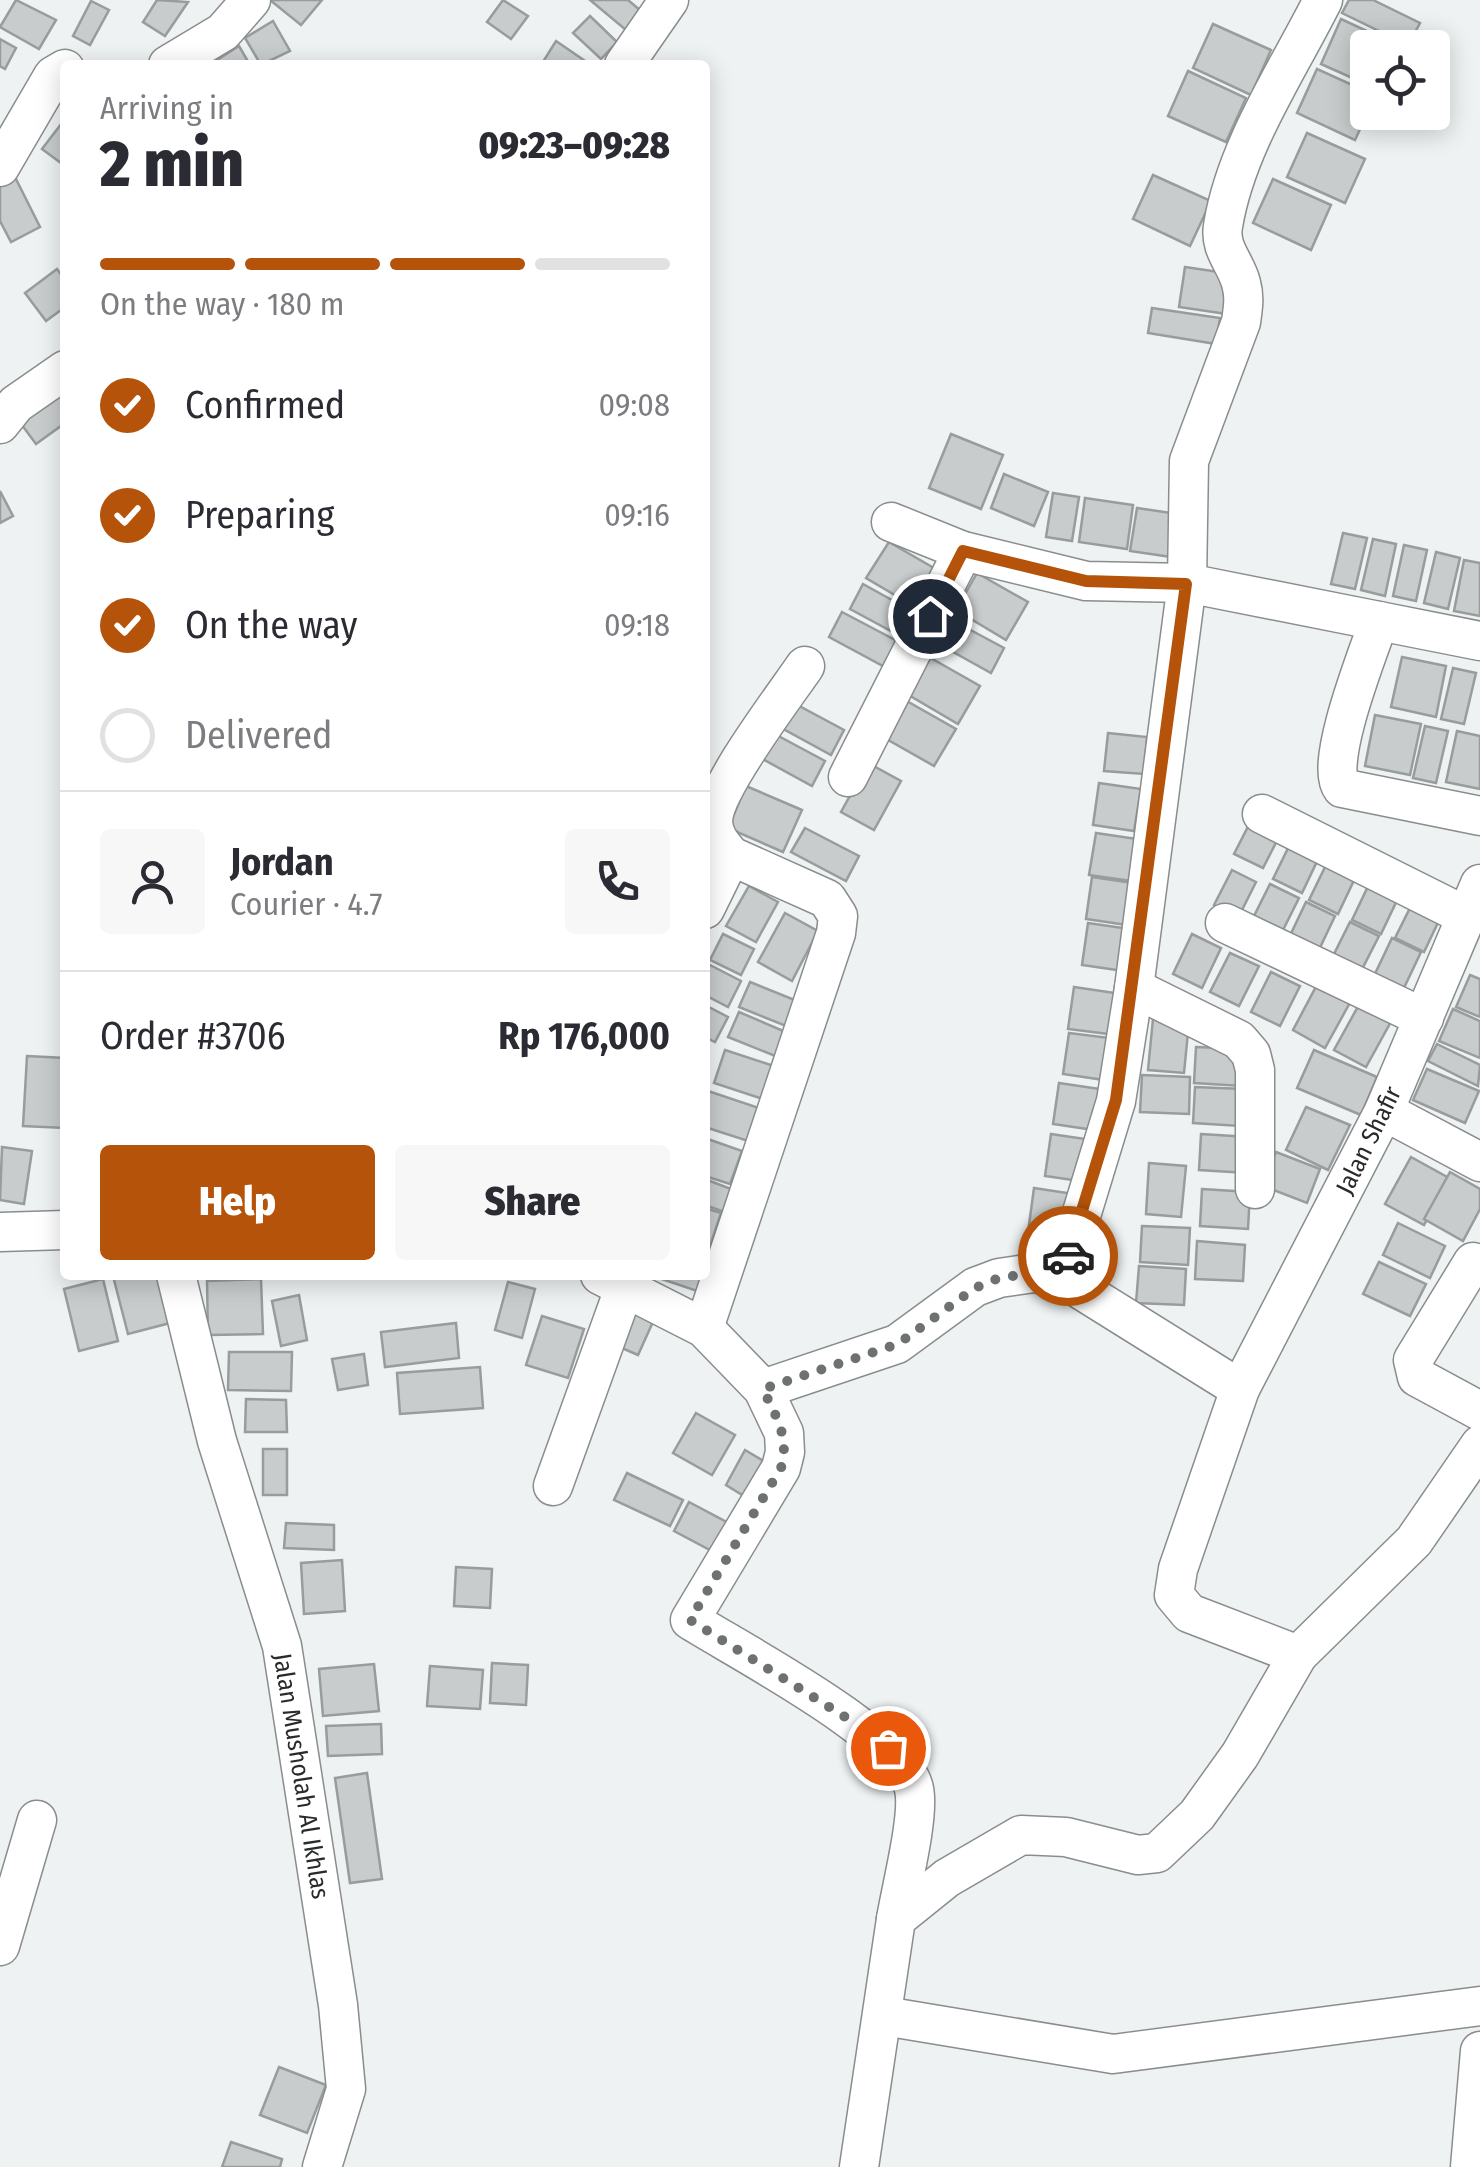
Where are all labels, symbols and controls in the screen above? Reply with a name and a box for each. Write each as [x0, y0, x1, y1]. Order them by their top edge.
map controls [1350, 30, 1450, 130]
button: locate [1350, 30, 1450, 130]
text: Arriving in [100, 89, 234, 127]
text: 09:23–09:28 [478, 122, 670, 168]
text: 2 min [100, 125, 244, 203]
text: On the way · 180 m [100, 285, 344, 323]
icon: check [100, 378, 155, 433]
text: Confirmed [185, 382, 345, 428]
text: 09:08 [599, 386, 670, 424]
icon: check [100, 488, 155, 543]
text: Preparing [185, 492, 334, 538]
text: 09:16 [604, 496, 670, 534]
pin [888, 574, 973, 659]
icon: home [903, 589, 958, 644]
icon: check [100, 598, 155, 653]
text: On the way [185, 602, 357, 648]
text: 09:18 [604, 606, 670, 644]
text: Delivered [185, 712, 332, 758]
button: person [100, 829, 205, 934]
button: phone [565, 829, 670, 934]
text: Jordan [230, 839, 334, 885]
text: Courier · 4.7 [230, 885, 382, 923]
text: Order #3706 [100, 1013, 286, 1059]
text: Rp 176,000 [498, 1013, 670, 1059]
street label: Jalan Shafir [1330, 1081, 1408, 1199]
button: Help [100, 1145, 375, 1260]
button: Share [395, 1145, 670, 1260]
courier [1018, 1206, 1118, 1306]
icon: car [1041, 1229, 1096, 1284]
street label: Jalan Musholah Al Ikhlas [267, 1651, 335, 1901]
pin [846, 1706, 931, 1791]
icon: bag [861, 1721, 916, 1776]

